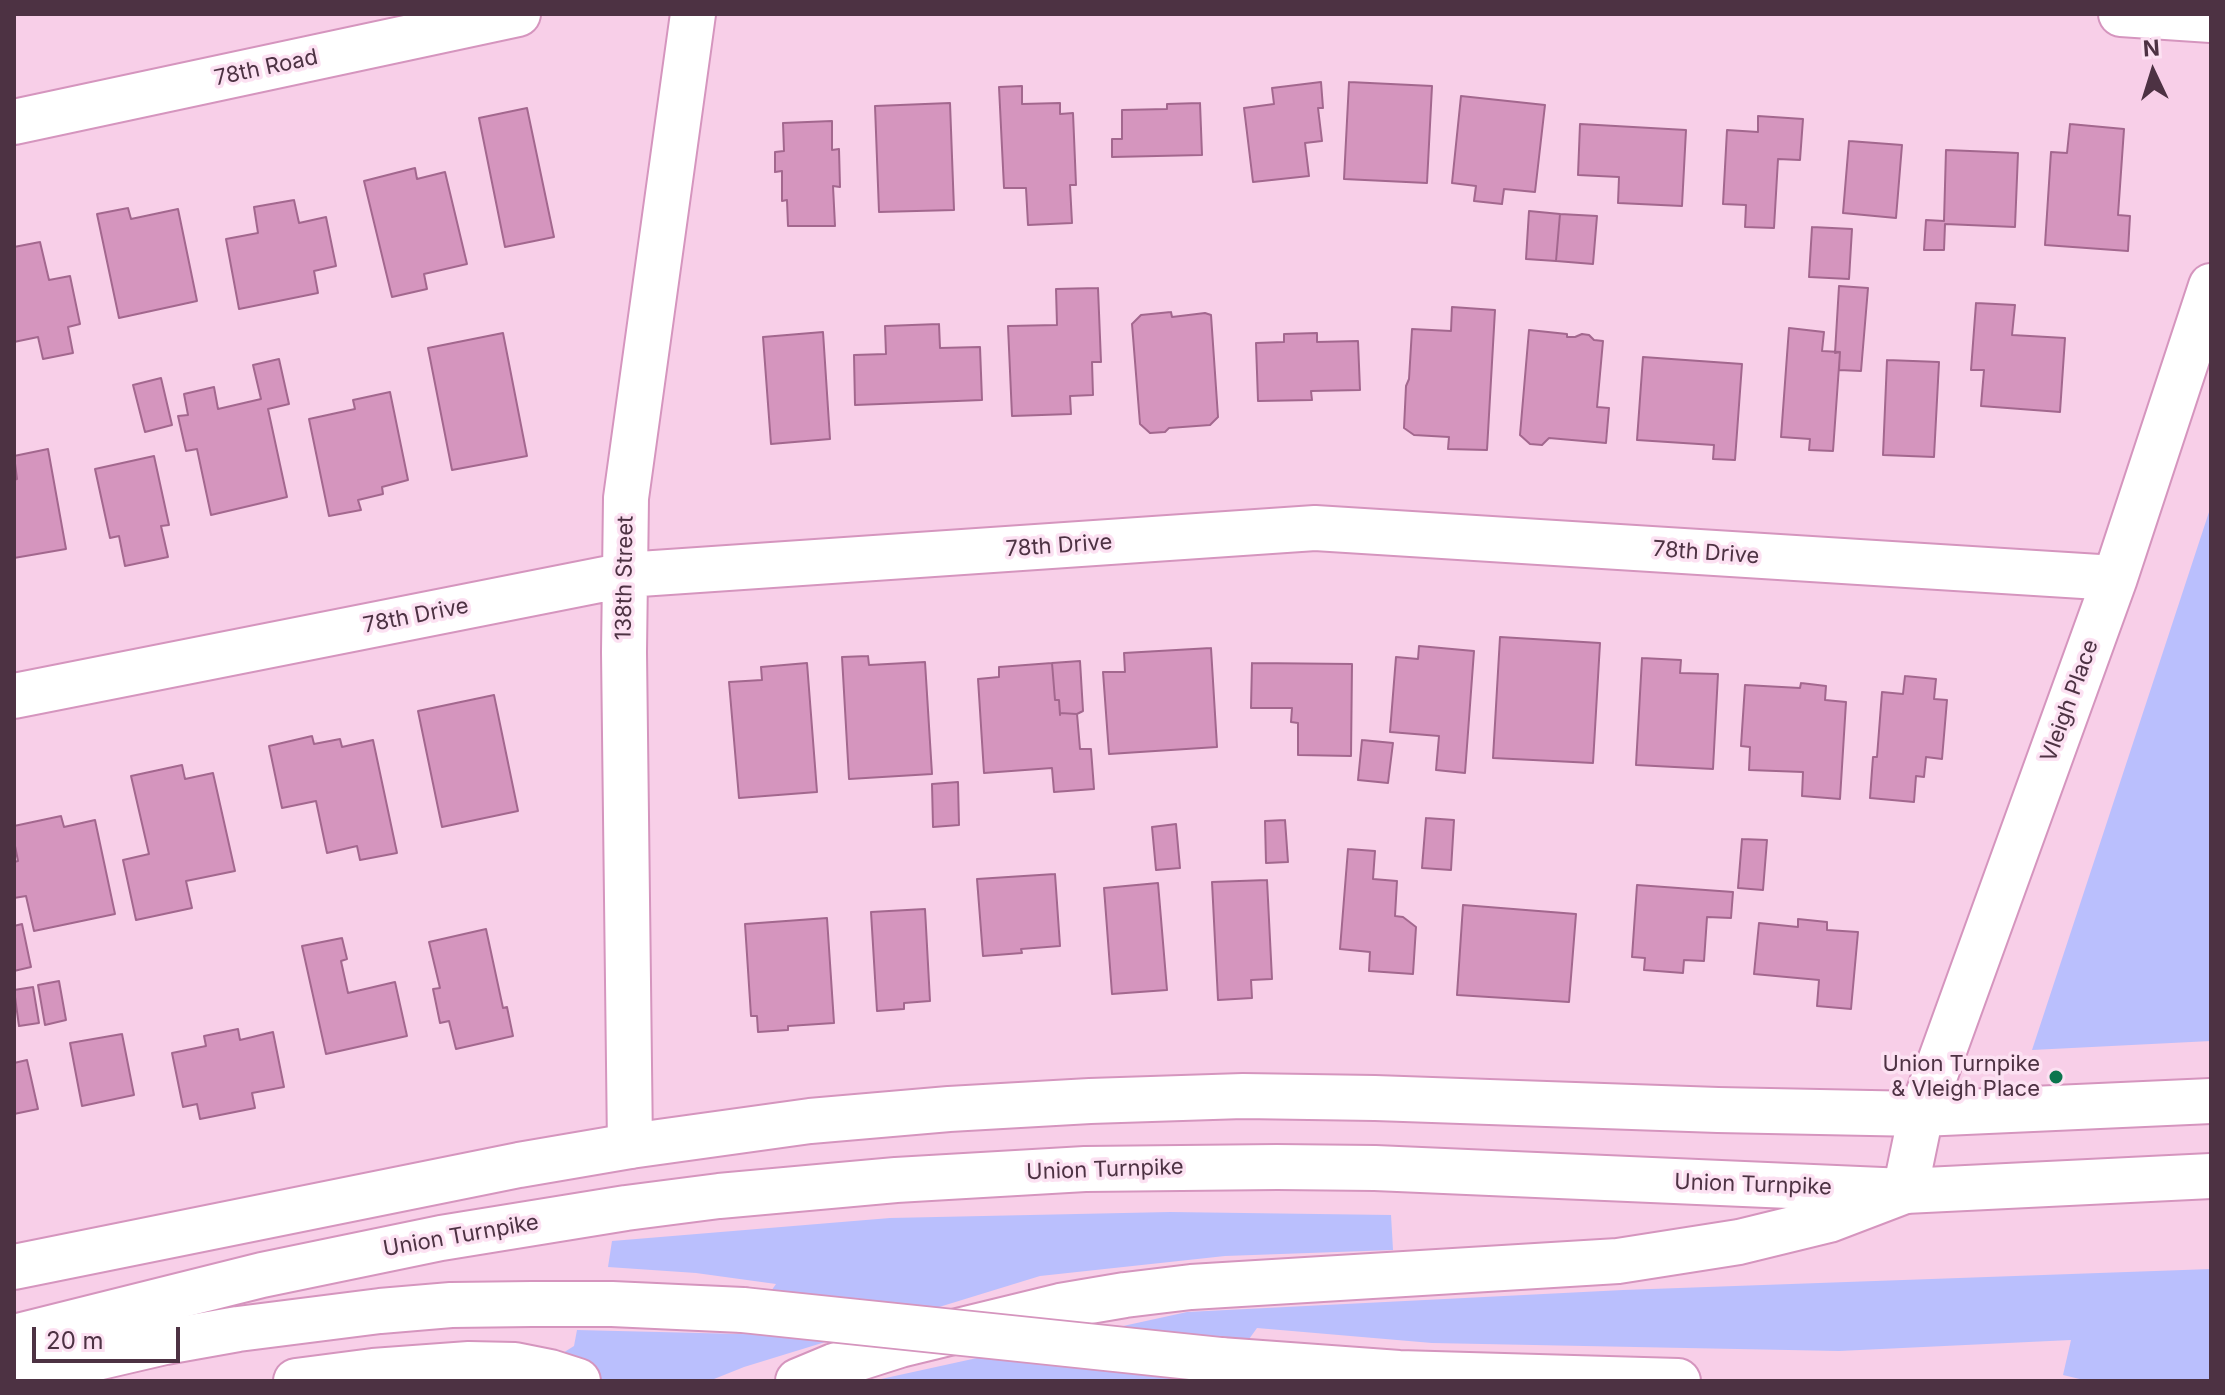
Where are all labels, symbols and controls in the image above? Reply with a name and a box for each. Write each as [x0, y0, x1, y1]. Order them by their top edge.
north arrow [2113, 32, 2193, 112]
text: N [2142, 35, 2161, 62]
street label: 78th Road [212, 44, 320, 92]
street label: 138th Street [611, 515, 639, 641]
street label: 78th Drive [1005, 529, 1113, 563]
street label: 78th Drive [1652, 536, 1760, 570]
street label: 78th Drive [361, 593, 471, 639]
street label: Vleigh Place [2036, 636, 2104, 766]
place label: Union Turnpike & Vleigh Place [1883, 1051, 2040, 1102]
marker: Union Turnpike & Vleigh Place [2047, 1068, 2065, 1086]
street label: Union Turnpike [1026, 1154, 1184, 1186]
street label: Union Turnpike [1674, 1169, 1832, 1201]
street label: Union Turnpike [381, 1209, 541, 1263]
scale bar [36, 1311, 184, 1361]
text: 20 m [46, 1326, 104, 1355]

